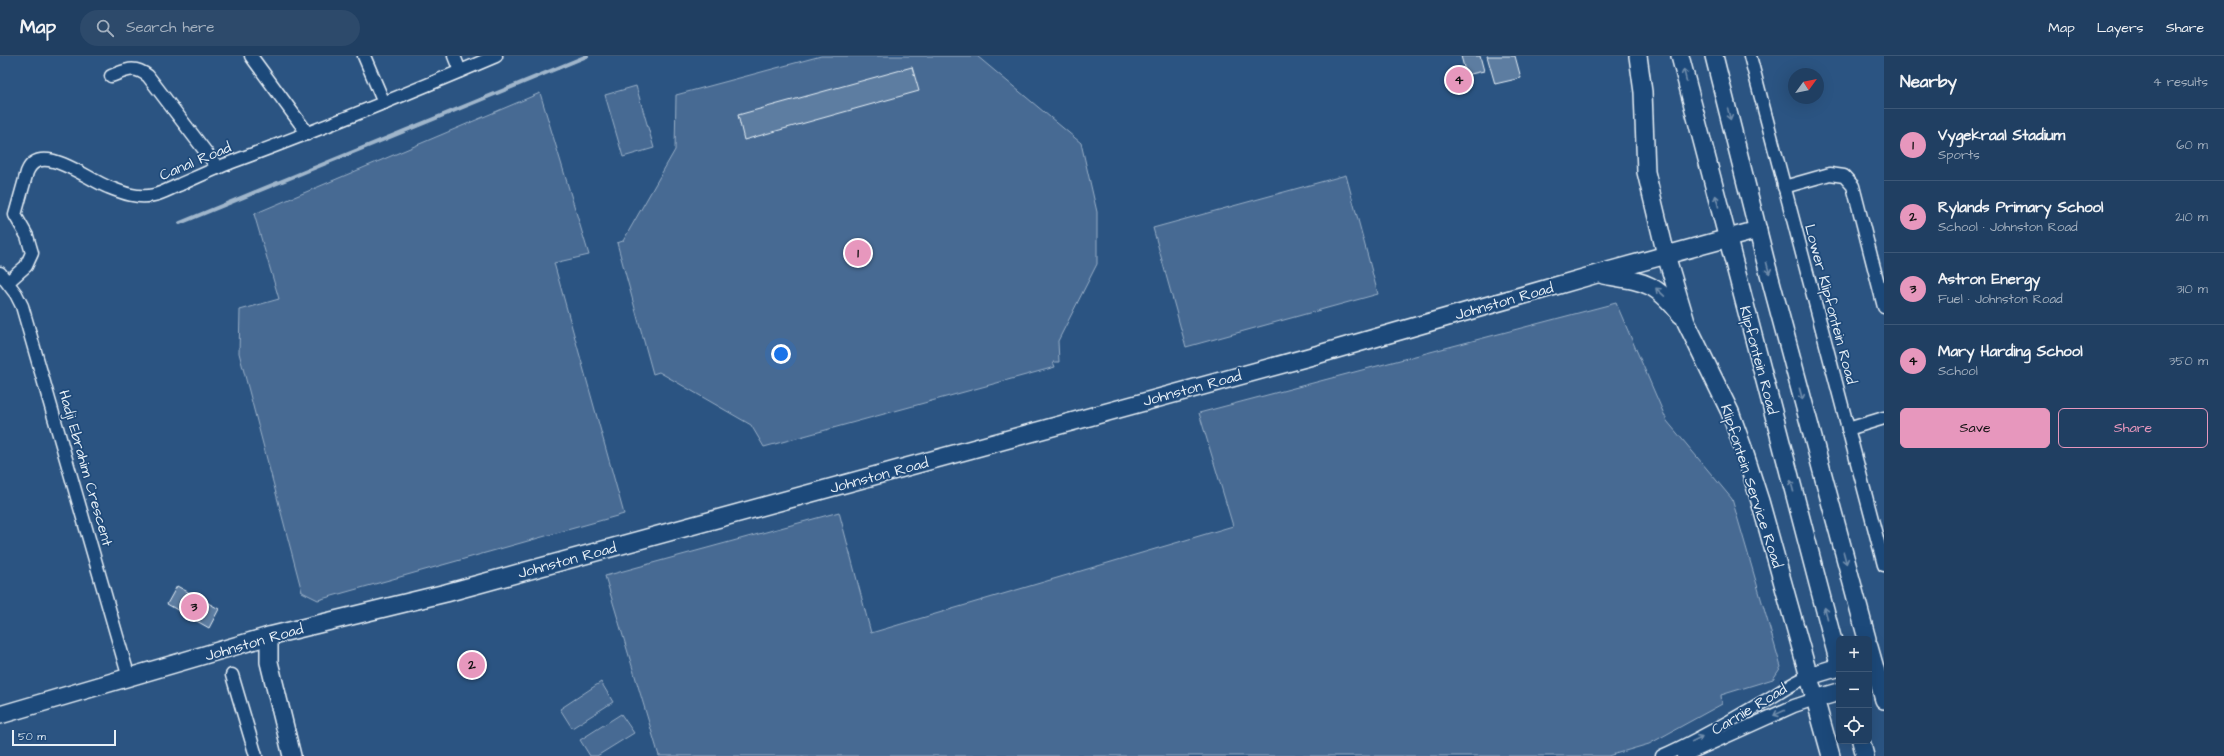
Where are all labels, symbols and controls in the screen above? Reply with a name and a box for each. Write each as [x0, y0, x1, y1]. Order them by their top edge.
search box [80, 10, 360, 46]
text: Map [20, 14, 56, 41]
icon: search [94, 17, 116, 39]
text: Search here [126, 17, 215, 38]
text: Map [2048, 18, 2075, 38]
text: Layers [2097, 18, 2144, 38]
text: Share [2166, 18, 2204, 38]
pin: 4 [1446, 65, 1472, 95]
north arrow [1788, 68, 1824, 104]
one-way arrow [1680, 69, 1688, 82]
text: Nearby [1900, 70, 1957, 94]
text: 4 results [2153, 73, 2208, 91]
one-way arrow [1726, 107, 1733, 120]
text: Vygekraal Stadium [1938, 125, 2065, 146]
text: 1 [1912, 136, 1914, 154]
text: 60 m [2176, 136, 2208, 154]
street label: Canal Road [156, 137, 235, 186]
text: Sports [1938, 146, 1980, 164]
one-way arrow [1713, 195, 1720, 208]
text: Rylands Primary School [1938, 197, 2103, 218]
text: 2 [1909, 208, 1917, 226]
text: 210 m [2175, 208, 2208, 226]
text: School · Johnston Road [1938, 218, 2078, 236]
street label: Lower Klipfontein Road [1799, 222, 1862, 387]
pin: 1 [845, 238, 871, 268]
one-way arrow [1765, 261, 1772, 274]
text: Astron Energy [1938, 269, 2040, 290]
street label: Johnston Road [1453, 277, 1556, 326]
text: 3 [1910, 280, 1916, 298]
text: 310 m [2176, 280, 2208, 298]
one-way arrow [1656, 288, 1666, 297]
text: Fuel · Johnston Road [1938, 290, 2063, 308]
street label: Klipfontein Road [1734, 304, 1783, 417]
text: Mary Harding School [1938, 341, 2083, 362]
your location [771, 344, 791, 364]
text: 4 [1909, 352, 1917, 370]
text: 350 m [2169, 352, 2208, 370]
text: School [1938, 362, 1978, 380]
street label: Johnston Road [1140, 365, 1244, 412]
one-way arrow [1798, 387, 1805, 400]
street label: Hadji Ebrahim Crescent [53, 388, 118, 549]
street label: Klipfontein Service Road [1715, 402, 1788, 571]
button: Save [1900, 408, 2050, 448]
button: Share [2058, 408, 2208, 448]
street label: Johnston Road [827, 452, 931, 499]
one-way arrow [1788, 479, 1795, 492]
street label: Johnston Road [515, 537, 619, 584]
one-way arrow [1842, 551, 1849, 564]
pin: 3 [181, 592, 207, 622]
one-way arrow [1821, 606, 1829, 619]
street label: Johnston Road [203, 618, 306, 667]
map controls [1836, 636, 1872, 744]
button: + [1836, 636, 1872, 672]
pin: 2 [459, 650, 485, 680]
button: − [1836, 672, 1872, 708]
street label: Carnie Road [1707, 678, 1791, 740]
button: locate [1836, 708, 1872, 744]
one-way arrow [1774, 710, 1786, 717]
scale bar [12, 728, 116, 747]
text: 50 m [18, 729, 46, 744]
one-way arrow [1690, 735, 1702, 742]

